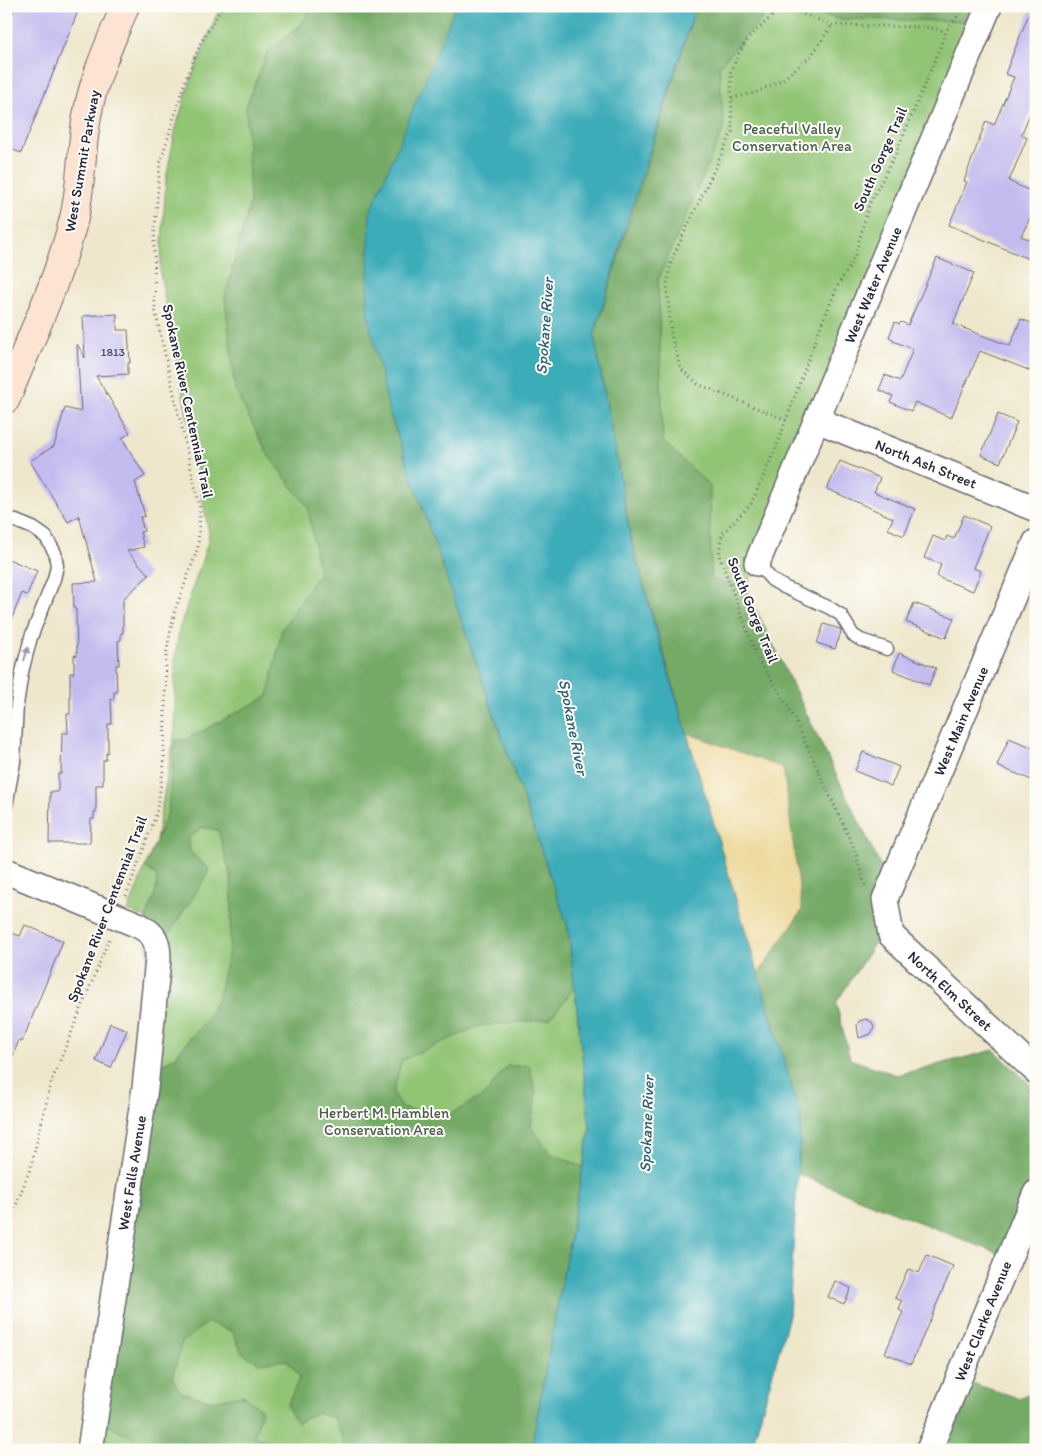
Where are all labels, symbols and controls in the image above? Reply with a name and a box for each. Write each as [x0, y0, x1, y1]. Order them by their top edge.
street label: West Summit Parkway [61, 88, 103, 234]
street label: South Gorge Trail [849, 103, 911, 214]
park label: Peaceful Valley Conservation Area [732, 120, 852, 155]
street label: West Water Avenue [840, 224, 906, 346]
water label: Spokane River [532, 275, 557, 375]
street label: Spokane River Centennial Trail [159, 302, 218, 500]
house number: 1813 [101, 345, 126, 359]
street label: North Ash Street [873, 435, 980, 493]
street label: South Gorge Trail [724, 554, 783, 666]
one-way arrow [23, 646, 31, 661]
street label: West Main Avenue [930, 664, 992, 778]
water label: Spokane River [555, 678, 592, 778]
street label: Spokane River Centennial Trail [63, 813, 151, 1005]
street label: North Elm Street [904, 947, 996, 1035]
water label: Spokane River [635, 1073, 658, 1173]
park label: Herbert M. Hamblen Conservation Area [319, 1104, 450, 1139]
street label: West Falls Avenue [114, 1114, 150, 1232]
street label: West Clarke Avenue [951, 1258, 1015, 1384]

